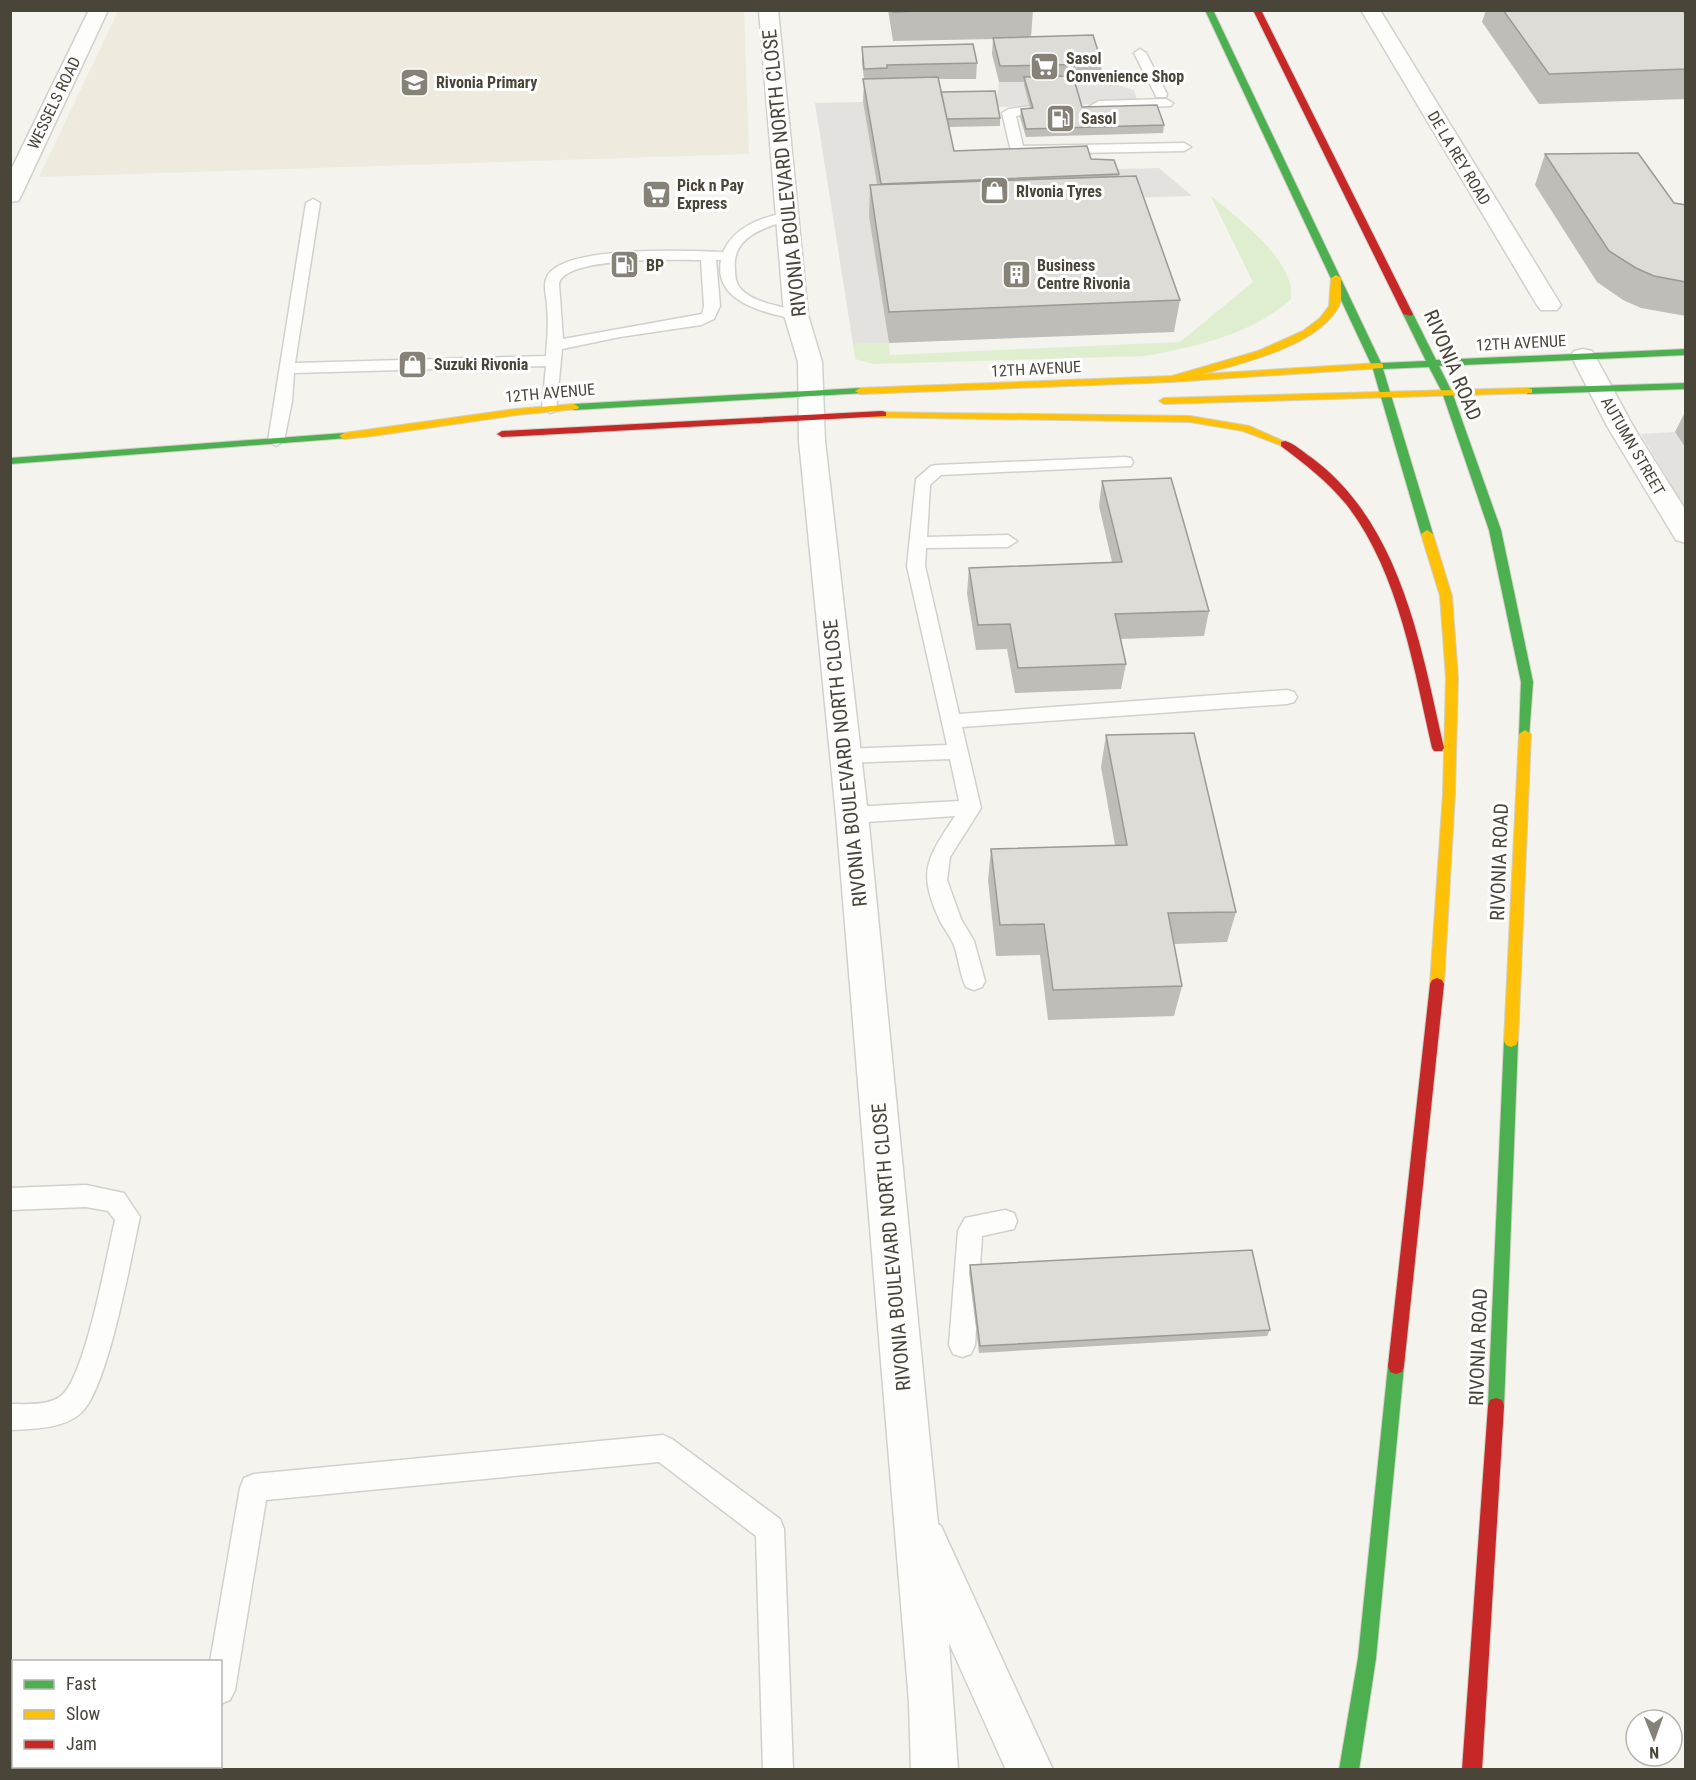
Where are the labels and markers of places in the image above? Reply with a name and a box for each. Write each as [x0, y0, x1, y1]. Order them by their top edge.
place label: Sasol Convenience Shop [1066, 49, 1184, 86]
supermarket icon: Sasol Convenience Shop [1029, 51, 1061, 83]
school or university icon: Rivonia Primary [399, 66, 431, 98]
place label: Rivonia Primary [436, 73, 537, 92]
fuel station icon: Sasol [1044, 102, 1076, 134]
place label: Sasol [1081, 109, 1116, 128]
shop icon: RIvonia Tyres [979, 175, 1011, 207]
place label: Pick n Pay Express [677, 176, 744, 213]
supermarket icon: Pick n Pay Express [640, 178, 672, 210]
place label: RIvonia Tyres [1016, 182, 1102, 201]
fuel station icon: BP [609, 249, 641, 281]
place label: BP [646, 256, 664, 275]
place label: Business Centre Rivonia [1037, 256, 1131, 293]
building icon: Business Centre Rivonia [1000, 258, 1032, 290]
shop icon: Suzuki Rivonia [397, 348, 429, 380]
place label: Suzuki Rivonia [434, 355, 529, 374]

